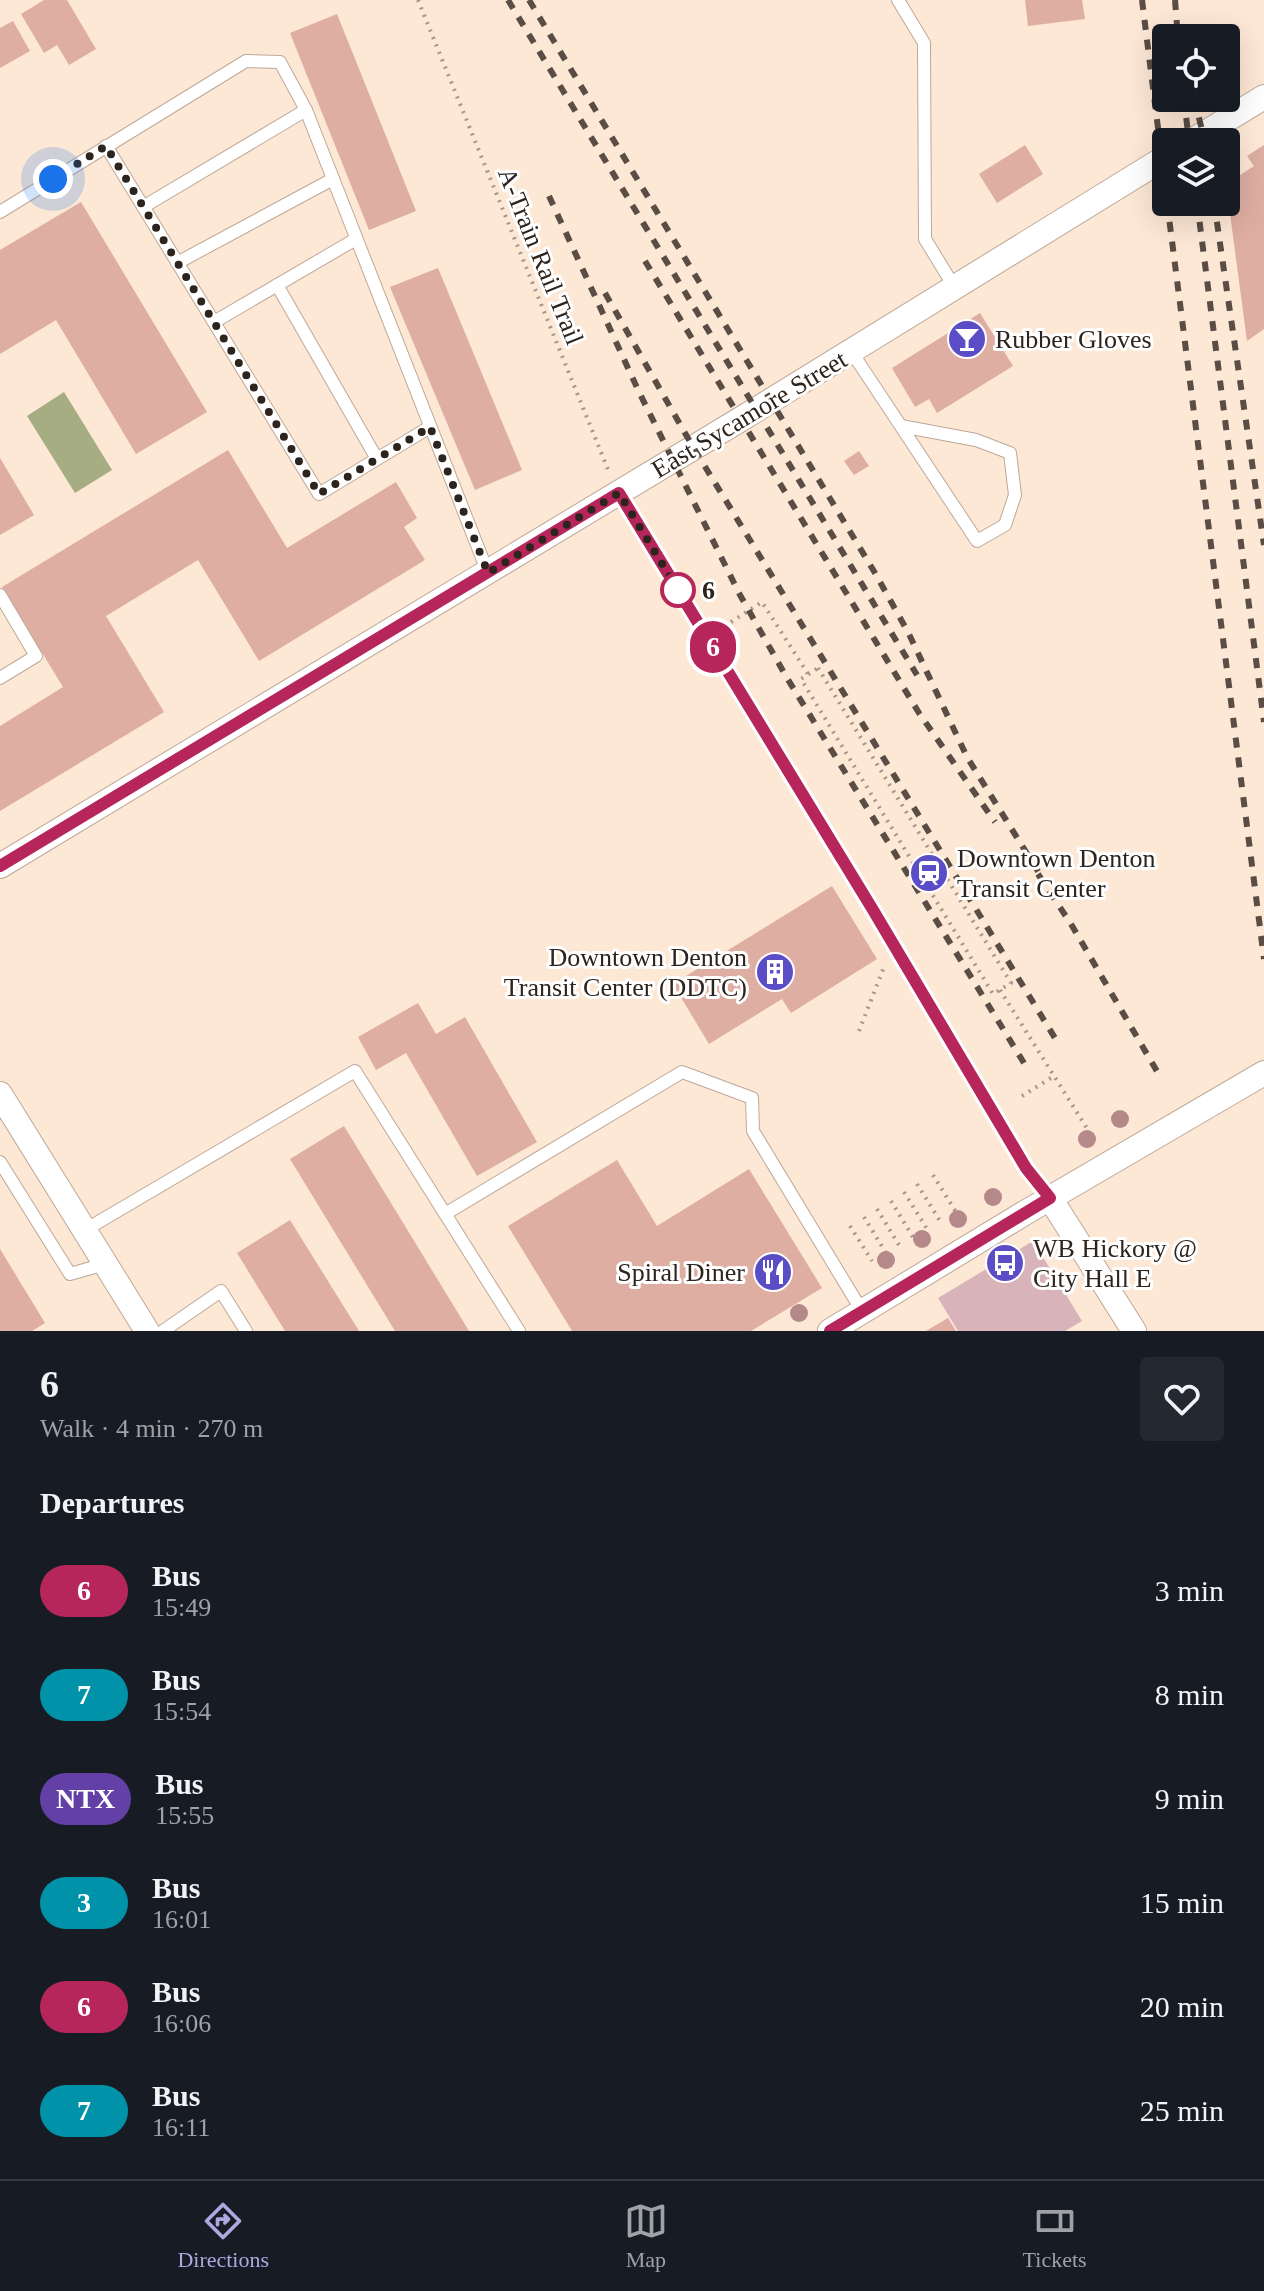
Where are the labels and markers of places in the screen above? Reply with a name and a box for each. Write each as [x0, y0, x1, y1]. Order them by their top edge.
bar icon: Rubber Gloves [946, 318, 988, 360]
place label: Rubber Gloves [995, 325, 1152, 354]
marker: 6 [661, 573, 695, 607]
place label: 6 [702, 576, 715, 605]
line badge: 6 [687, 621, 739, 673]
place label: Downtown Denton Transit Center [957, 844, 1156, 903]
station icon: Downtown Denton Transit Center [908, 852, 950, 894]
place label: Downtown Denton Transit Center (DDTC) [504, 943, 747, 1002]
building icon: Downtown Denton Transit Center (DDTC) [754, 951, 796, 993]
place label: WB Hickory @ City Hall E [1033, 1234, 1197, 1293]
bus stop icon: WB Hickory @ City Hall E [984, 1242, 1026, 1284]
restaurant icon: Spiral Diner [752, 1251, 794, 1293]
place label: Spiral Diner [617, 1258, 745, 1287]

